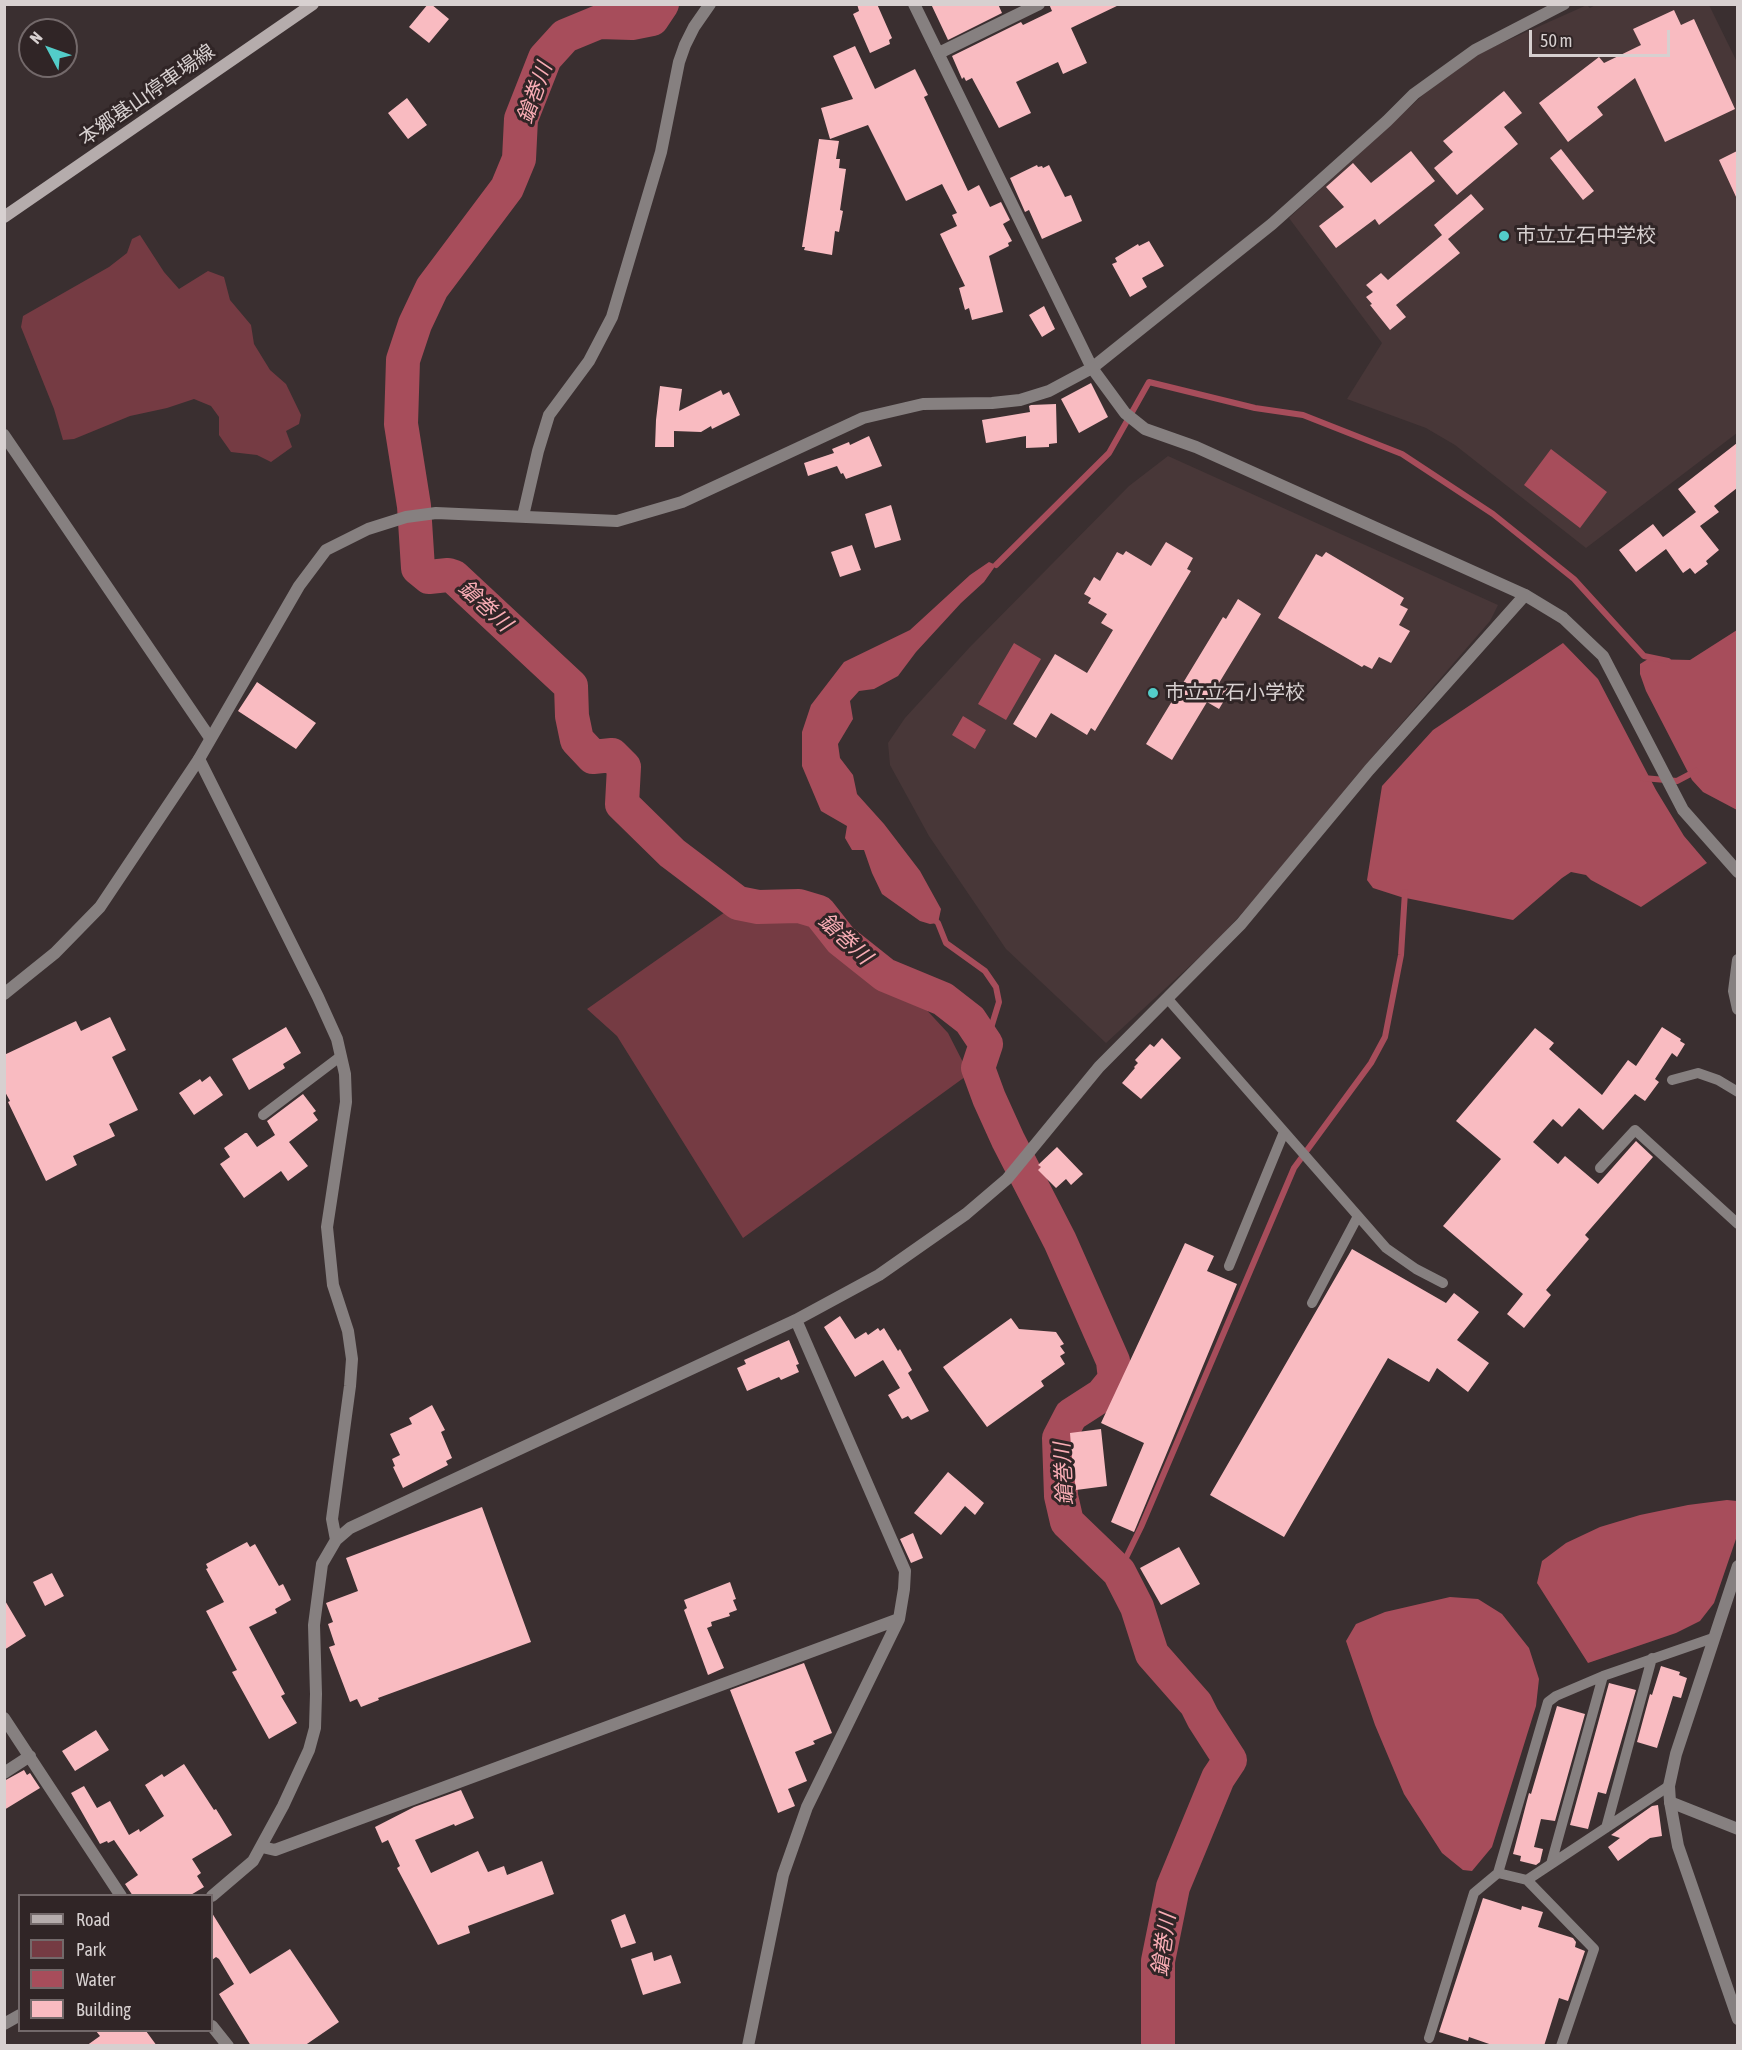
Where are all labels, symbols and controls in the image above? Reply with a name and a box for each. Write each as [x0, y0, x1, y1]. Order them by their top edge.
north arrow [18, 18, 78, 78]
scale bar [1532, 18, 1673, 56]
text: N [26, 28, 46, 47]
text: 50 m [1540, 30, 1572, 51]
street label: 本郷基山停車場線 [75, 39, 219, 151]
water label: 鎗巻川 [512, 59, 558, 127]
place label: 市立立石中学校 [1516, 224, 1656, 248]
marker: 市立立石中学校 [1497, 229, 1511, 243]
water label: 鎗巻川 [453, 575, 517, 637]
place label: 市立立石小学校 [1165, 681, 1305, 705]
marker: 市立立石小学校 [1146, 686, 1160, 700]
water label: 鎗巻川 [813, 908, 877, 970]
water label: 鎗巻川 [1050, 1442, 1078, 1506]
legend [18, 1894, 213, 2032]
text: Road [76, 1909, 110, 1930]
water label: 鎗巻川 [1147, 1912, 1181, 1978]
text: Park [76, 1939, 106, 1960]
text: Water [76, 1969, 115, 1990]
text: Building [76, 1999, 131, 2020]

